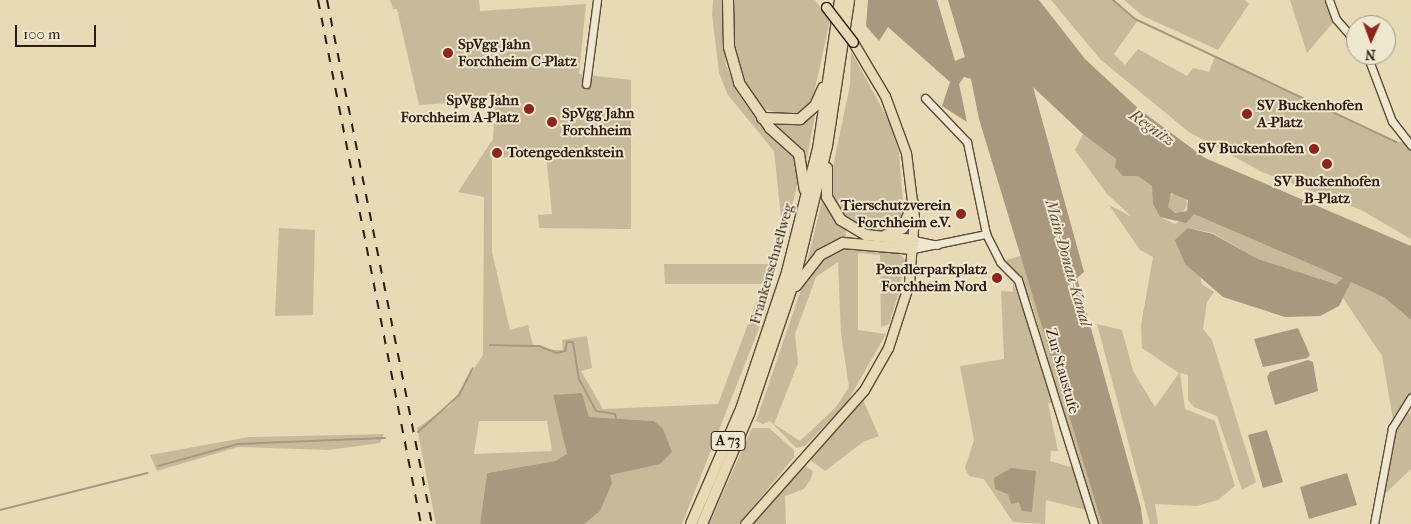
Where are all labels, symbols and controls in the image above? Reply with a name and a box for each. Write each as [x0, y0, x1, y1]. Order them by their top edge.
scale bar [18, 15, 99, 47]
north arrow [1346, 15, 1396, 65]
text: 100 m [23, 25, 61, 43]
place label: SpVgg Jahn Forchheim C-Platz [458, 35, 577, 70]
text: N [1365, 46, 1376, 63]
marker: SpVgg Jahn Forchheim C-Platz [442, 47, 454, 59]
place label: SpVgg Jahn Forchheim A-Platz [401, 91, 519, 126]
place label: SV Buckenhofen A-Platz [1257, 96, 1363, 131]
marker: SpVgg Jahn Forchheim A-Platz [523, 103, 535, 115]
place label: SpVgg Jahn Forchheim [562, 104, 635, 139]
water label: Regnitz [1125, 105, 1179, 151]
marker: SV Buckenhofen A-Platz [1241, 108, 1253, 120]
marker: SpVgg Jahn Forchheim [546, 116, 558, 128]
place label: SV Buckenhofen [1198, 140, 1304, 158]
marker: SV Buckenhofen [1308, 143, 1320, 155]
place label: Totengedenkstein [507, 144, 624, 162]
marker: Totengedenkstein [491, 147, 503, 159]
marker: SV Buckenhofen B-Platz [1321, 158, 1333, 170]
place label: SV Buckenhofen B-Platz [1274, 172, 1380, 207]
place label: Tierschutzverein Forchheim e.V. [841, 196, 951, 231]
water label: Main-Donau-Kanal [1041, 198, 1095, 328]
street label: Frankenschnellweg [746, 202, 798, 326]
marker: Tierschutzverein Forchheim e.V. [955, 208, 967, 220]
place label: Pendlerparkplatz Forchheim Nord [876, 260, 987, 295]
marker: Pendlerparkplatz Forchheim Nord [991, 272, 1003, 284]
street label: Zur Staustufe [1041, 326, 1083, 416]
road number: A 73 [710, 430, 746, 452]

